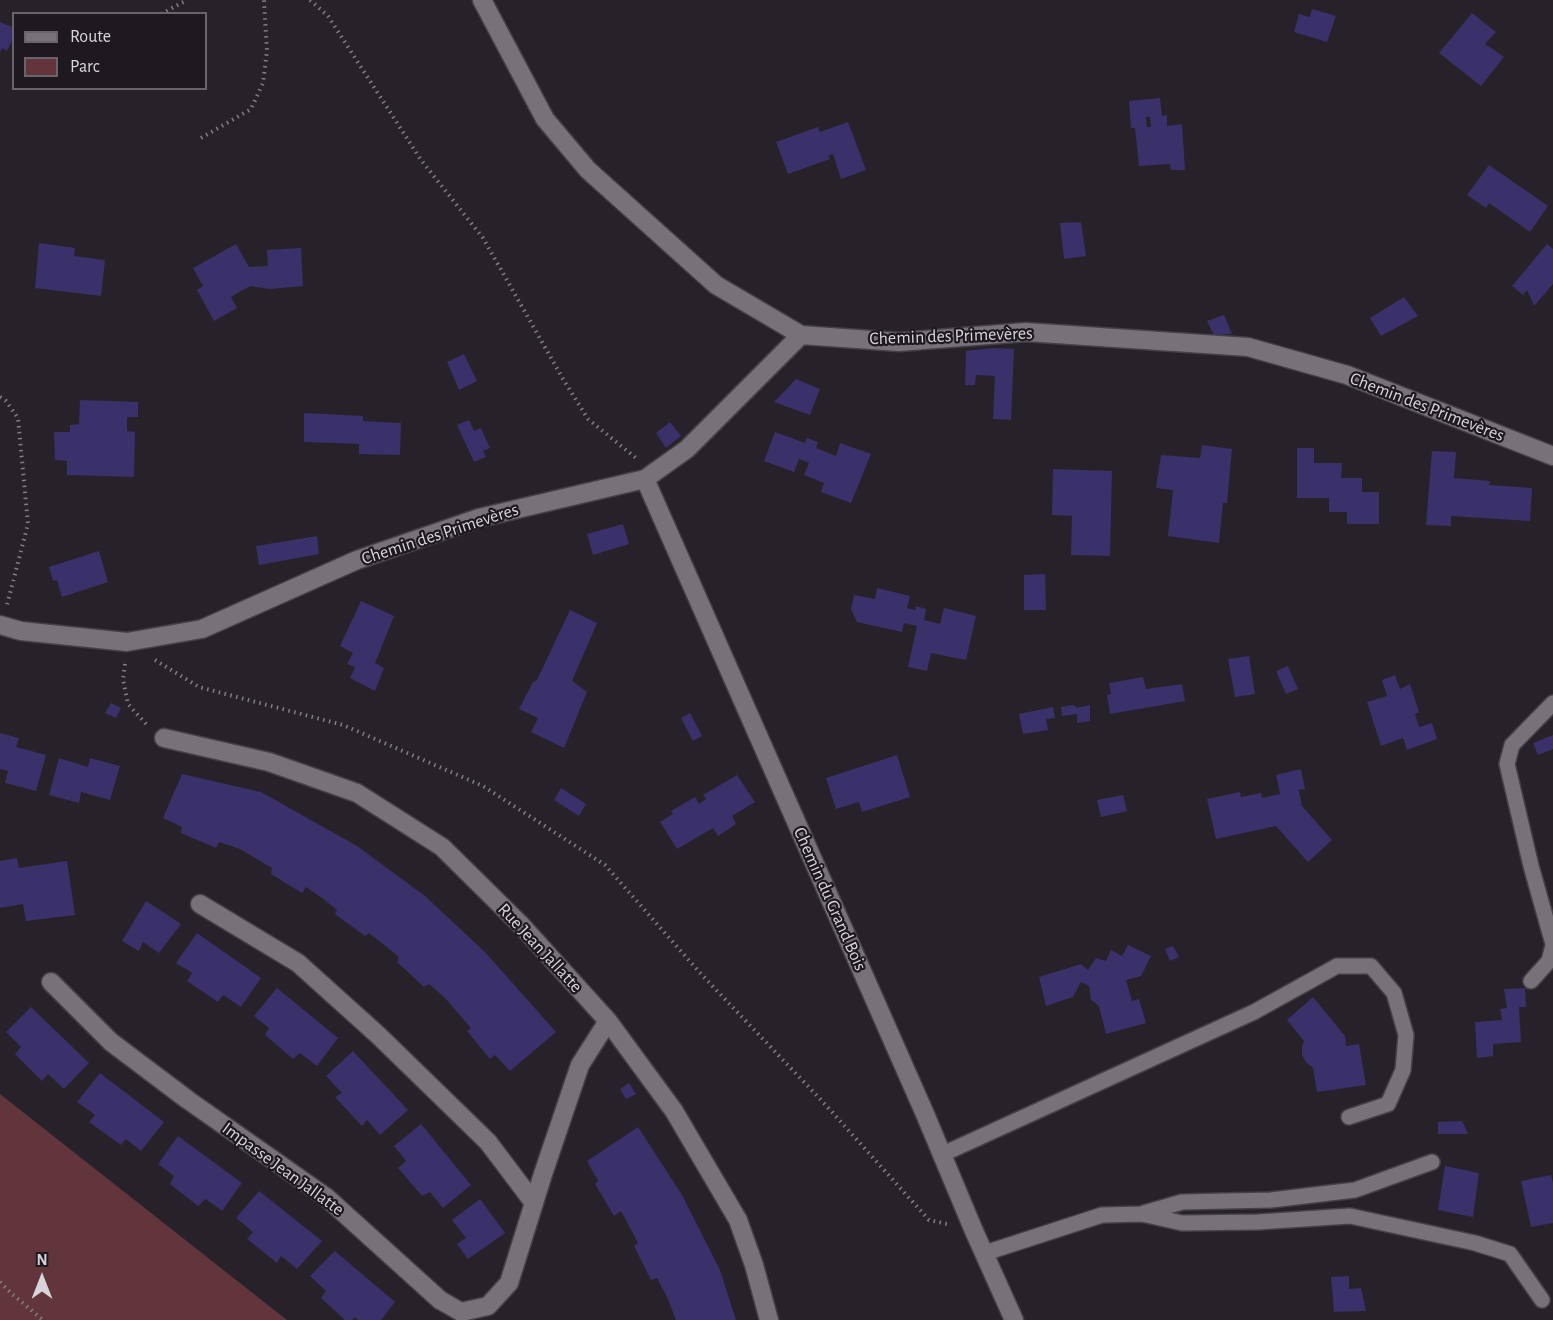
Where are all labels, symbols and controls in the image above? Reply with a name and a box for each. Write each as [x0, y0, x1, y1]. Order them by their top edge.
legend [12, 12, 207, 90]
text: Route [70, 28, 111, 46]
text: Parc [70, 58, 100, 76]
street label: Chemin des Primevères [869, 322, 1033, 350]
street label: Chemin des Primevères [1347, 368, 1507, 446]
street label: Chemin des Primevères [359, 498, 521, 570]
street label: Chemin du Grand Bois [789, 824, 871, 974]
street label: Rue Jean Jallatte [493, 899, 587, 997]
street label: Impasse Jean Jallatte [218, 1118, 348, 1220]
north arrow [12, 1248, 72, 1308]
text: N [36, 1252, 48, 1268]

